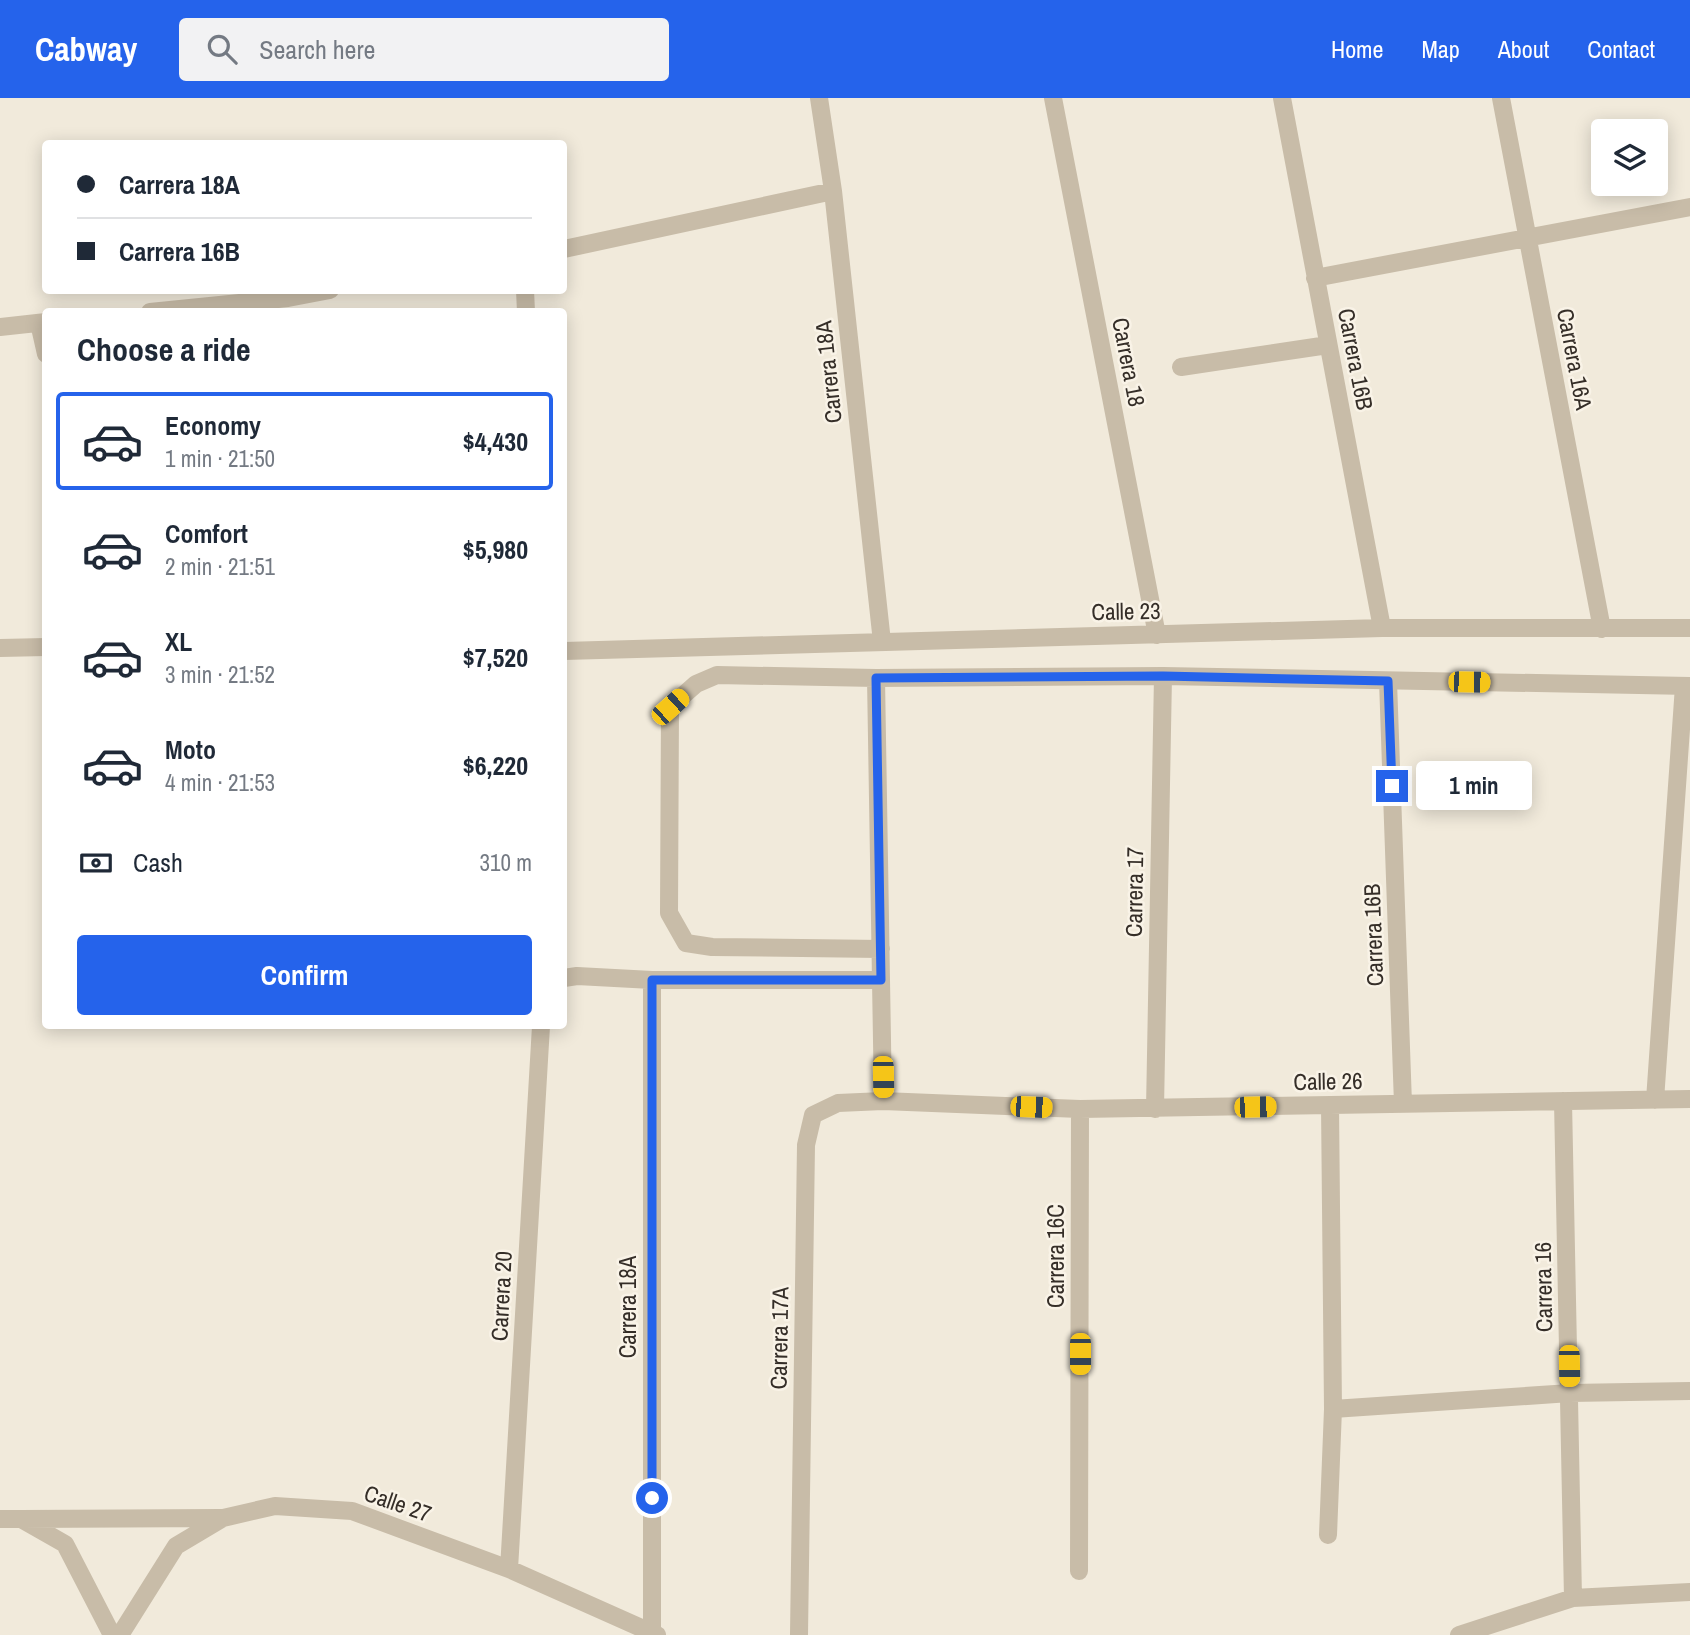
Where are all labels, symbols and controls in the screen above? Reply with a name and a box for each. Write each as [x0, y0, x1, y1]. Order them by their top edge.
search box [179, 18, 669, 81]
text: Cabway [35, 27, 137, 71]
icon: search [203, 30, 241, 68]
text: Search here [259, 32, 375, 67]
text: Home [1331, 33, 1383, 65]
text: Map [1421, 33, 1460, 65]
text: About [1498, 33, 1549, 65]
text: Contact [1587, 33, 1655, 65]
map controls [1591, 119, 1668, 196]
button: layers [1591, 119, 1668, 196]
text: Carrera 18A [119, 167, 240, 202]
text: Carrera 16B [119, 234, 240, 269]
street label: Carrera 16B [1331, 306, 1381, 412]
street label: Carrera 16A [1550, 306, 1600, 413]
street label: Carrera 18 [1105, 315, 1153, 409]
street label: Carrera 18A [807, 319, 849, 425]
text: Choose a ride [77, 328, 251, 371]
text: Economy [165, 408, 261, 443]
icon: car [81, 410, 144, 473]
text: $4,430 [463, 424, 528, 459]
text: 1 min · 21:50 [165, 443, 275, 474]
text: Comfort [165, 516, 248, 551]
icon: car [81, 518, 144, 581]
text: $5,980 [463, 532, 528, 567]
text: 2 min · 21:51 [165, 551, 275, 582]
street label: Calle 23 [1091, 595, 1161, 627]
text: XL [165, 624, 192, 659]
icon: car [81, 626, 144, 689]
text: $7,520 [463, 640, 528, 675]
text: 3 min · 21:52 [165, 659, 275, 690]
car [1448, 671, 1491, 693]
car [648, 685, 693, 729]
text: Moto [165, 732, 216, 767]
icon: car [81, 734, 144, 797]
text: $6,220 [463, 748, 528, 783]
callout: 1 min [1416, 762, 1532, 810]
text: 4 min · 21:53 [165, 767, 275, 798]
route end [1376, 770, 1408, 802]
text: 1 min [1449, 770, 1499, 801]
icon: cash [77, 844, 115, 882]
text: Cash [133, 845, 183, 880]
text: 310 m [480, 847, 532, 878]
street label: Carrera 17 [1118, 847, 1150, 937]
street label: Carrera 16B [1356, 883, 1390, 987]
button: Confirm [77, 935, 532, 1015]
car [873, 1056, 894, 1098]
street label: Calle 26 [1293, 1065, 1363, 1097]
car [1010, 1096, 1053, 1118]
car [1234, 1096, 1277, 1118]
street label: Carrera 16C [1040, 1204, 1071, 1308]
street label: Carrera 16 [1527, 1242, 1559, 1332]
street label: Carrera 20 [483, 1250, 519, 1342]
street label: Carrera 18A [612, 1255, 643, 1358]
street label: Carrera 17A [763, 1286, 795, 1390]
car [1070, 1333, 1091, 1375]
car [1559, 1345, 1580, 1387]
street label: Calle 27 [360, 1477, 436, 1529]
route start [636, 1482, 668, 1514]

